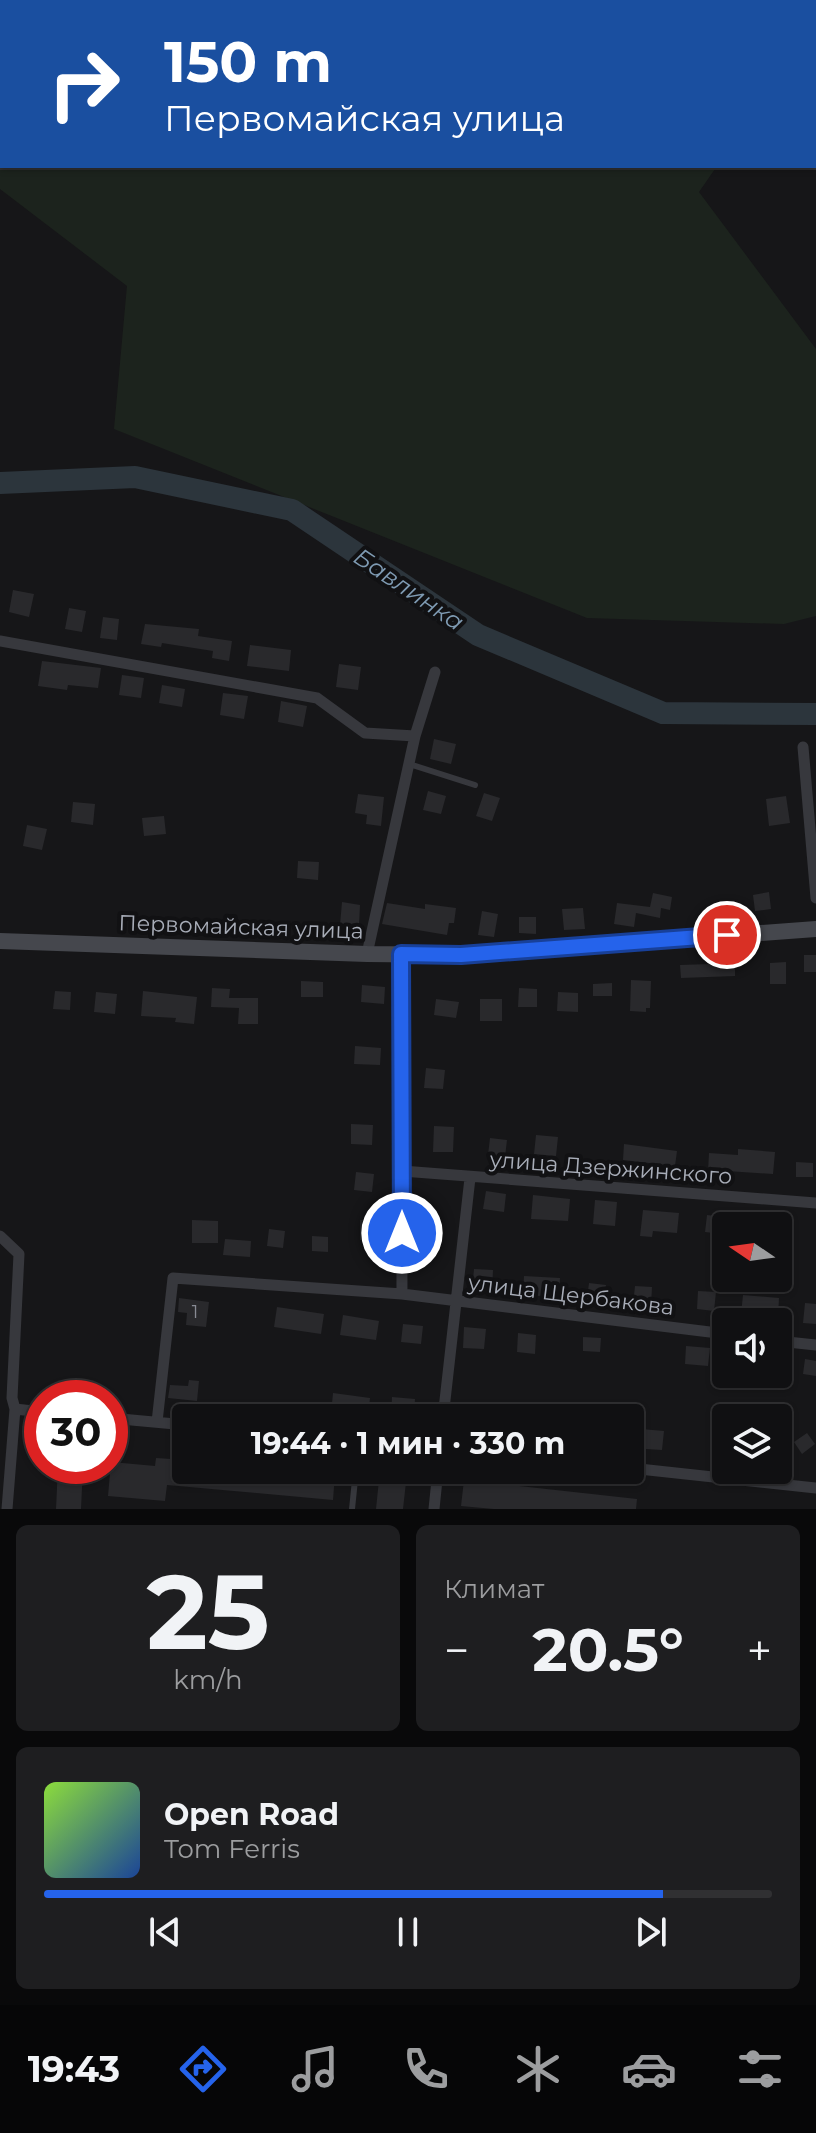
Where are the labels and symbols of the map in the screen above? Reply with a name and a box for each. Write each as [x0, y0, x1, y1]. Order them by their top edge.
water label: Бавлинка [348, 542, 470, 636]
pin [693, 901, 761, 969]
street label: Первомайская улица [118, 909, 364, 945]
street label: улица Дзержинского [488, 1146, 733, 1190]
position arrow [360, 1191, 444, 1275]
north arrow [712, 1212, 792, 1292]
street label: улица Щербакова [466, 1269, 675, 1321]
house number: 1 [192, 1301, 198, 1323]
speed limit sign: 30 [24, 1380, 128, 1484]

